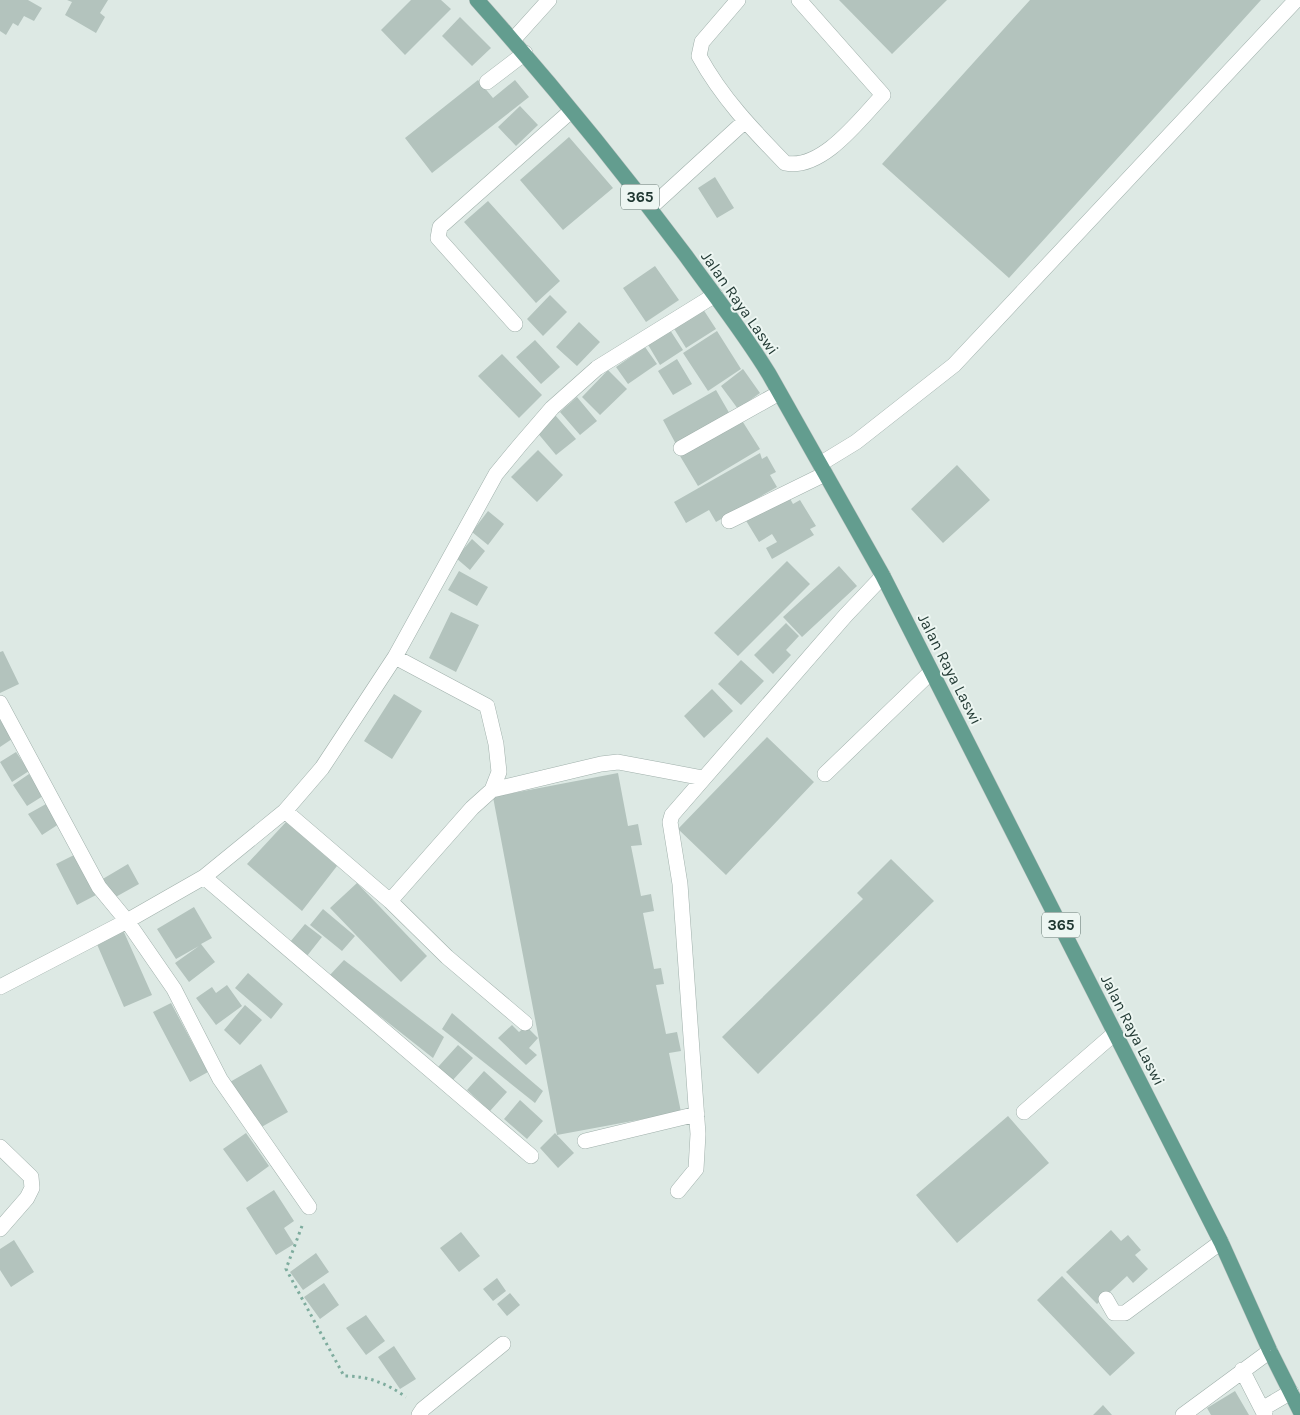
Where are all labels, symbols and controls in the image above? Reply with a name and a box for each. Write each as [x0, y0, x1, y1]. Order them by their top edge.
road number: 365 [621, 184, 659, 210]
street label: Jalan Raya Laswi [697, 248, 783, 358]
street label: Jalan Raya Laswi [914, 610, 986, 728]
road number: 365 [1042, 912, 1080, 938]
street label: Jalan Raya Laswi [1097, 971, 1169, 1089]

